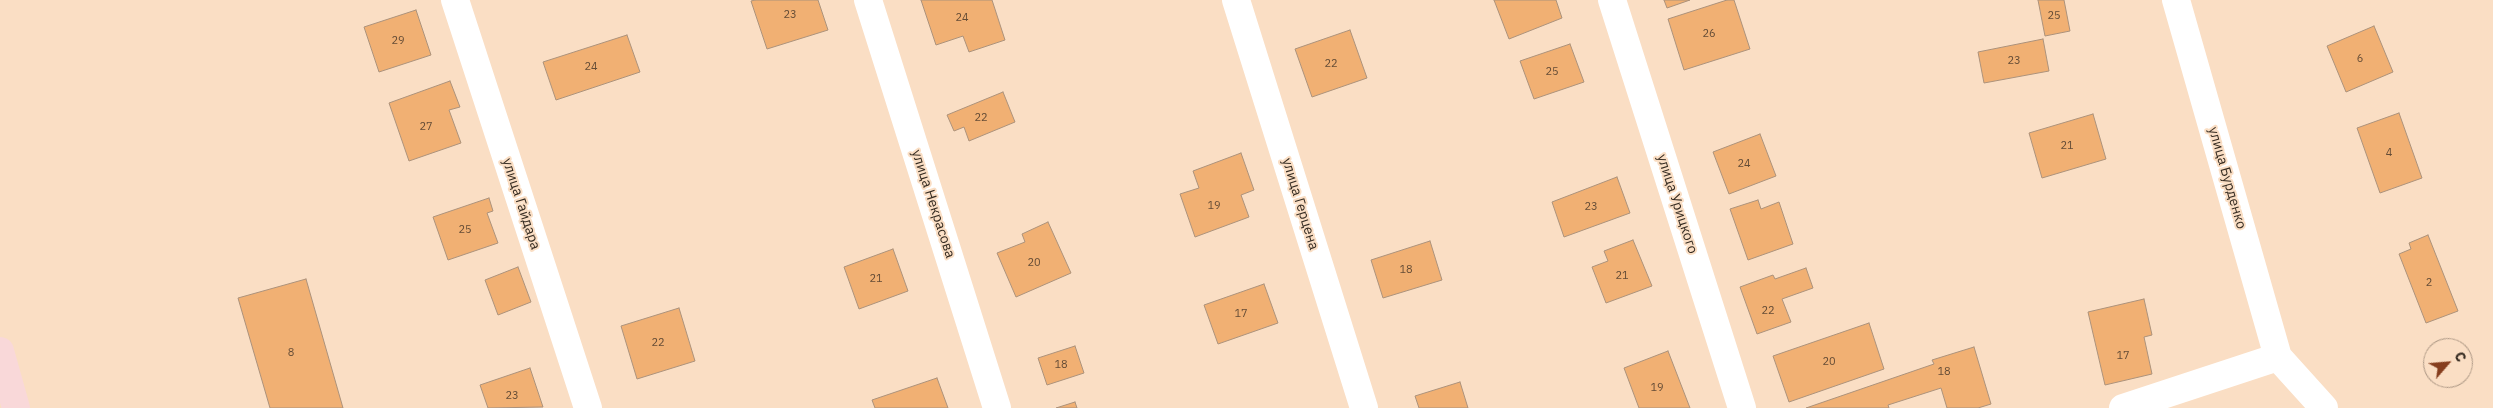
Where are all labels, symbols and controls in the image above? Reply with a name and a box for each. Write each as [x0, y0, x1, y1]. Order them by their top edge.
house number: 23 [783, 8, 797, 22]
house number: 25 [2047, 9, 2061, 23]
house number: 24 [955, 11, 969, 25]
house number: 26 [1702, 27, 1716, 41]
house number: 29 [391, 34, 405, 48]
house number: 6 [2357, 52, 2363, 66]
house number: 23 [2007, 54, 2021, 68]
house number: 22 [1324, 57, 1338, 71]
house number: 24 [584, 60, 598, 74]
house number: 25 [1545, 65, 1559, 79]
house number: 22 [974, 111, 988, 125]
house number: 27 [419, 120, 433, 134]
street label: улица Бурденко [2204, 125, 2250, 231]
house number: 21 [2060, 139, 2074, 153]
house number: 4 [2386, 146, 2392, 160]
street label: улица Некрасова [908, 148, 958, 260]
street label: улица Урицкого [1653, 152, 1701, 256]
street label: улица Гайдара [498, 156, 544, 252]
street label: улица Герцена [1278, 156, 1322, 252]
house number: 24 [1737, 157, 1751, 171]
house number: 19 [1207, 199, 1221, 213]
house number: 23 [1584, 200, 1598, 214]
house number: 25 [458, 223, 472, 237]
house number: 20 [1027, 256, 1041, 270]
house number: 18 [1399, 263, 1413, 277]
house number: 21 [1615, 269, 1629, 283]
house number: 21 [869, 272, 883, 286]
house number: 2 [2426, 276, 2432, 290]
house number: 22 [1761, 304, 1775, 318]
house number: 17 [1234, 307, 1248, 321]
house number: 22 [651, 336, 665, 350]
north arrow [2423, 338, 2473, 388]
house number: 8 [288, 346, 294, 360]
text: С [2450, 348, 2471, 365]
house number: 17 [2116, 349, 2130, 363]
house number: 20 [1822, 355, 1836, 369]
house number: 18 [1054, 358, 1068, 372]
house number: 18 [1937, 365, 1951, 379]
house number: 19 [1650, 381, 1664, 395]
house number: 23 [505, 389, 519, 403]

